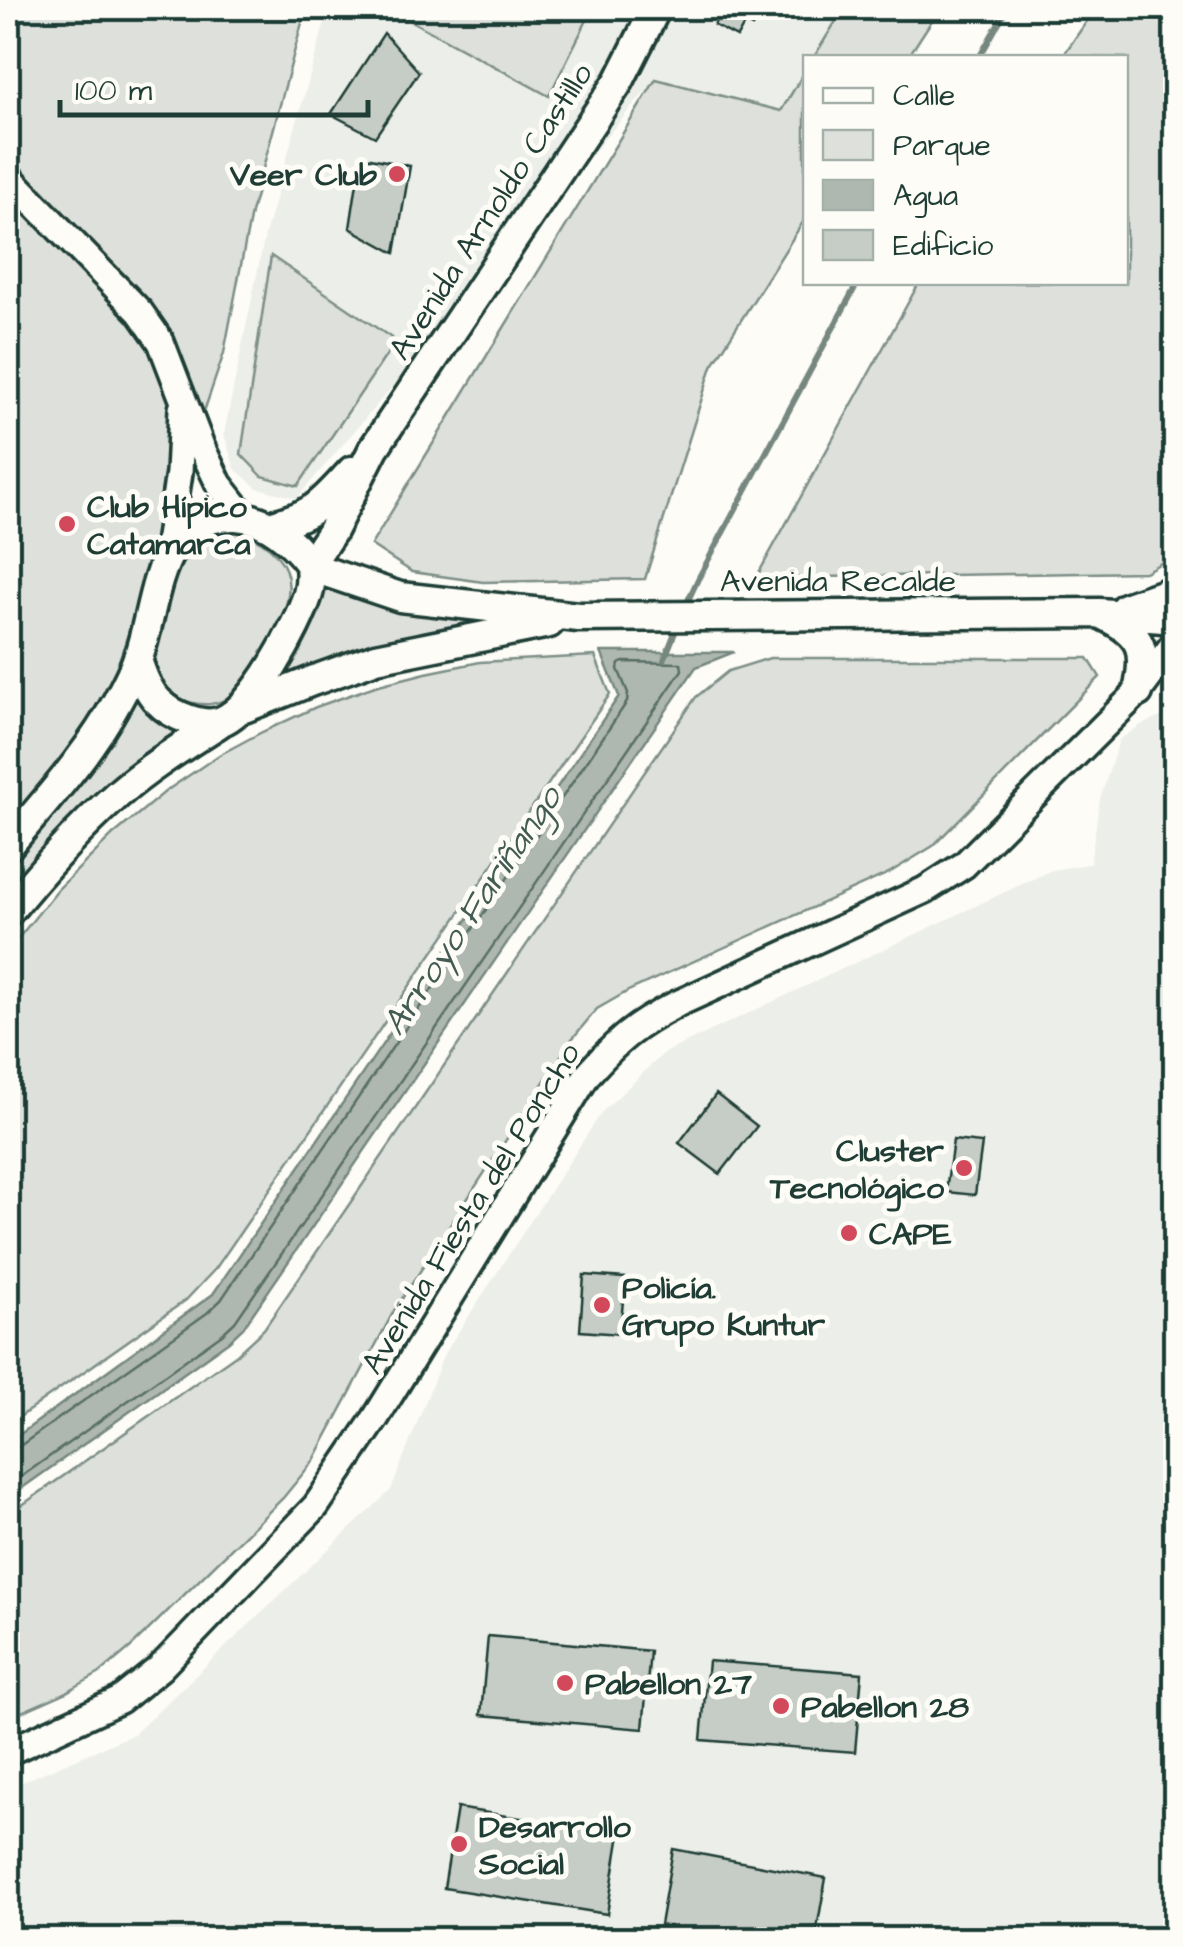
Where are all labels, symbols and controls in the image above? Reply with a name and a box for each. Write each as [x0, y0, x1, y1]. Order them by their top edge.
street label: Avenida Arnoldo Castillo [378, 54, 604, 369]
scale bar [60, 55, 368, 117]
legend [803, 55, 1128, 285]
text: 100 m [75, 70, 153, 112]
text: Calle [893, 75, 955, 117]
text: Parque [893, 125, 991, 167]
place label: Veer Club [229, 153, 377, 198]
marker: Veer Club [386, 163, 408, 185]
text: Agua [893, 175, 958, 218]
text: Edificio [893, 225, 994, 267]
place label: Club Hípico Catamarca [87, 485, 251, 567]
marker: Club Hípico Catamarca [56, 513, 78, 535]
street label: Avenida Recalde [720, 559, 956, 604]
water label: Arroyo Fariñango [371, 775, 576, 1046]
street label: Avenida Fiesta del Poncho [351, 1034, 592, 1383]
place label: Cluster Tecnológico [769, 1129, 945, 1212]
marker: Cluster Tecnológico [953, 1157, 975, 1179]
place label: CAPE [869, 1212, 952, 1257]
marker: CAPE [838, 1222, 860, 1244]
place label: Policía. Grupo Kuntur [622, 1266, 826, 1348]
marker: Policía. Grupo Kuntur [591, 1294, 613, 1316]
place label: Pabellon 27 [585, 1662, 752, 1707]
marker: Pabellon 27 [554, 1672, 576, 1694]
place label: Pabellon 28 [801, 1685, 969, 1730]
marker: Pabellon 28 [770, 1695, 792, 1717]
place label: Desarrollo Social [478, 1805, 632, 1887]
marker: Desarrollo Social [448, 1833, 470, 1855]

